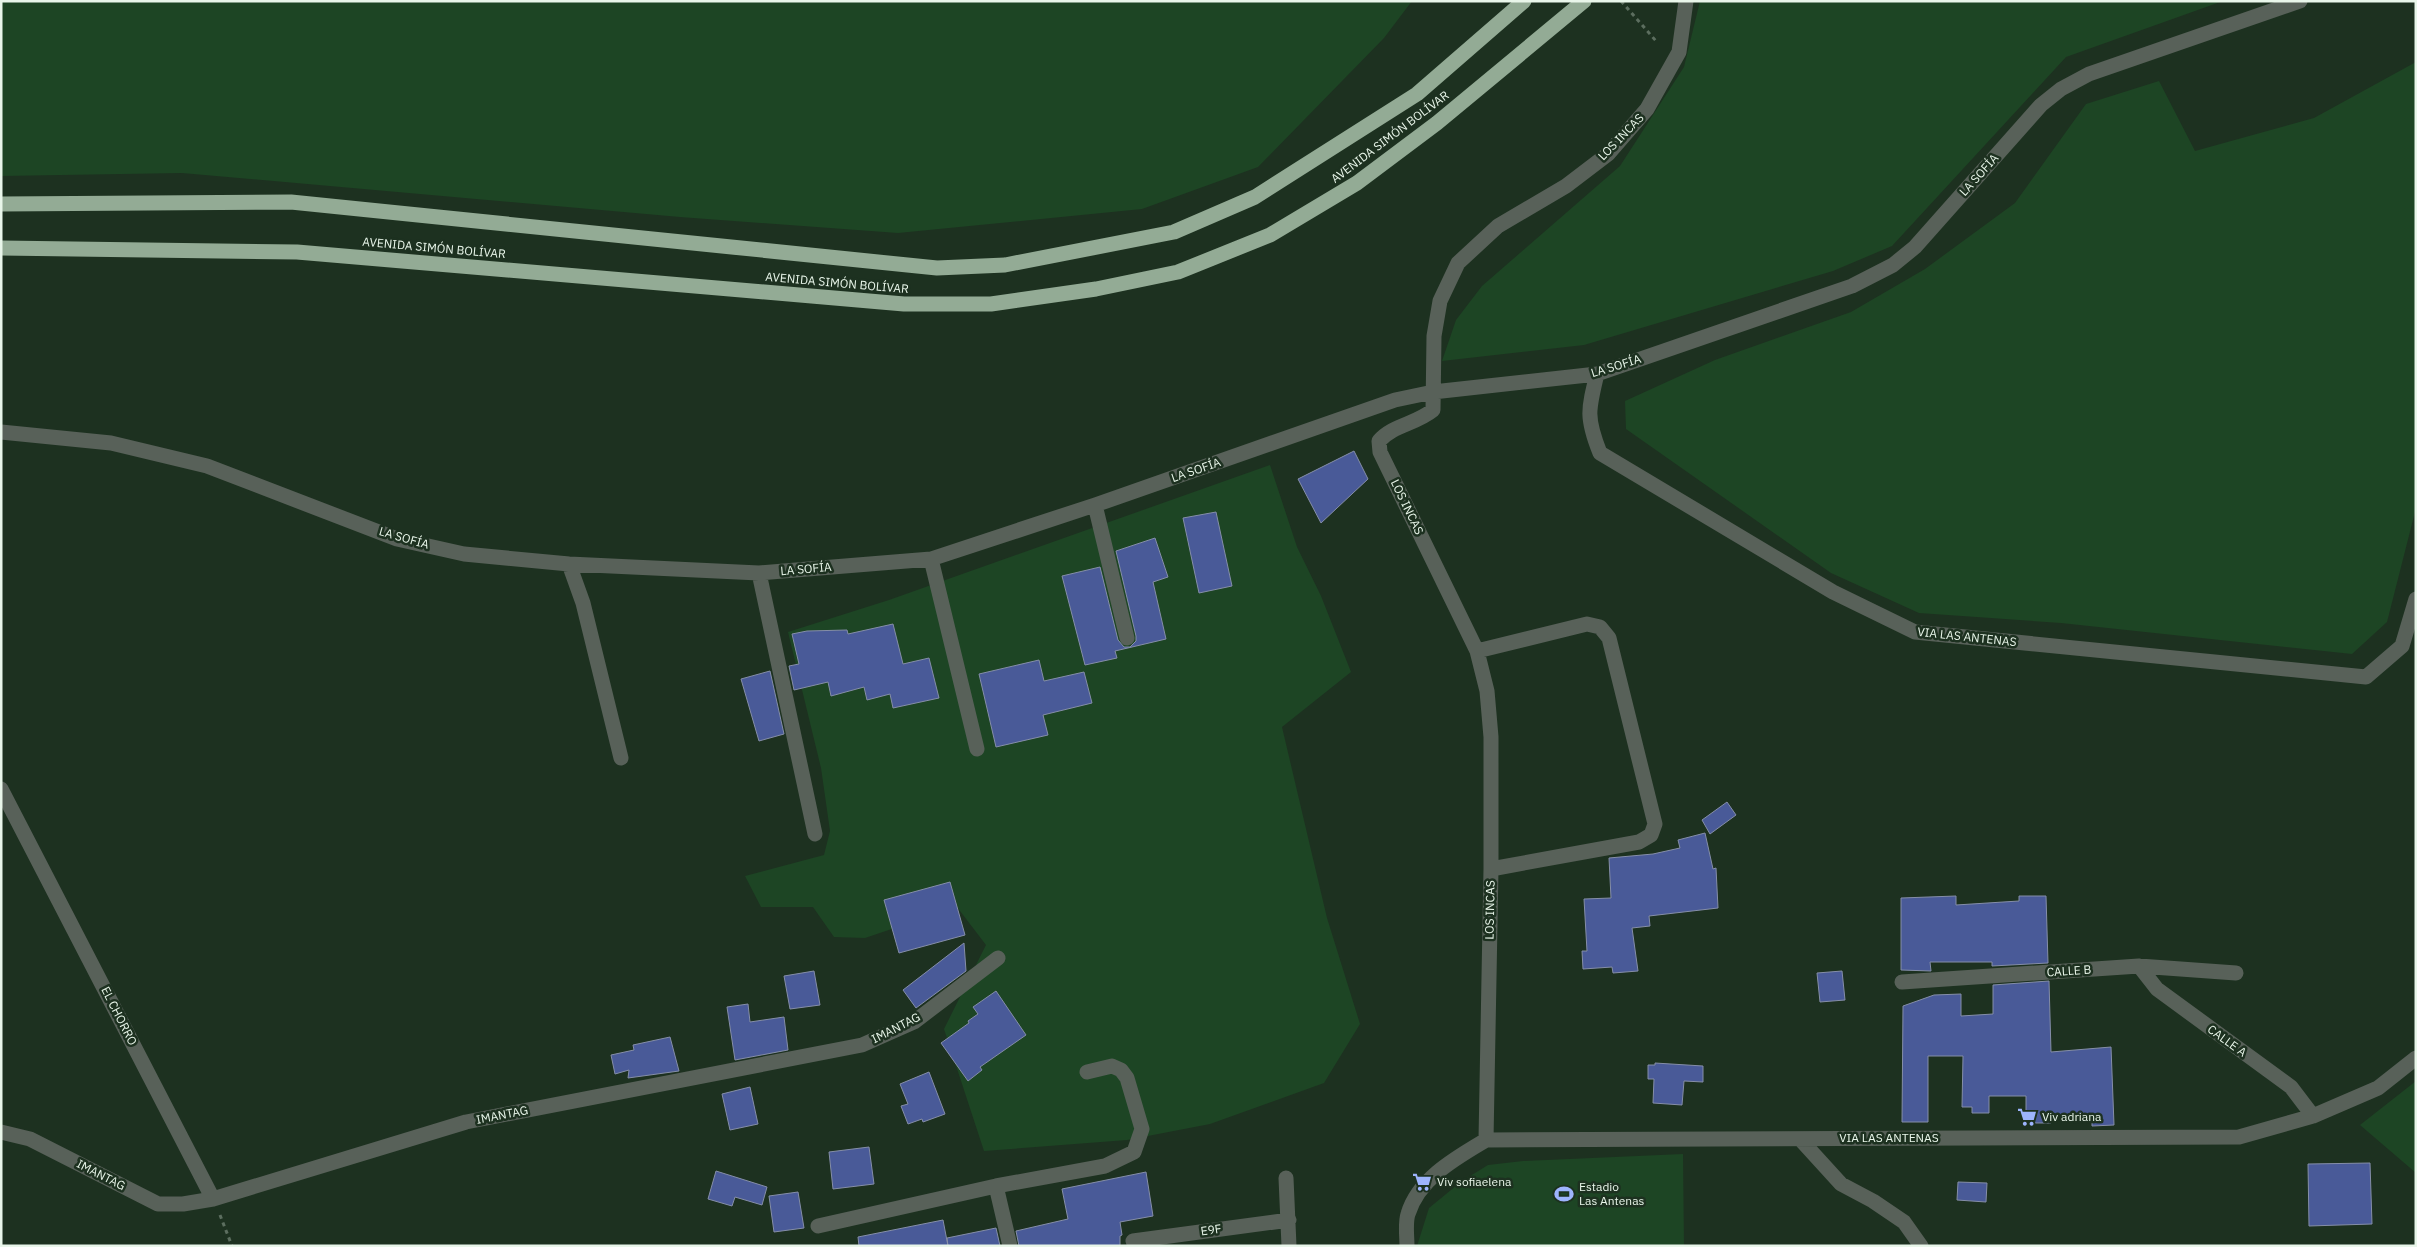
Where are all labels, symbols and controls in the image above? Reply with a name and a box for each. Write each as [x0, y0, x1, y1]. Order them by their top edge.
street label: AVENIDA SIMÓN BOLÍVAR [1328, 87, 1452, 186]
street label: LOS INCAS [1595, 110, 1647, 163]
street label: LA SOFÍA [1956, 150, 2002, 199]
street label: AVENIDA SIMÓN BOLÍVAR [362, 234, 507, 261]
street label: AVENIDA SIMÓN BOLÍVAR [765, 269, 910, 296]
street label: LA SOFÍA [1589, 351, 1643, 380]
street label: LA SOFÍA [1169, 454, 1223, 485]
street label: LOS INCAS [1388, 477, 1427, 537]
street label: LA SOFÍA [377, 523, 431, 552]
street label: LA SOFÍA [780, 559, 833, 578]
street label: VIA LAS ANTENAS [1917, 624, 2017, 649]
street label: LOS INCAS [1481, 880, 1498, 940]
street label: CALLE B [2046, 961, 2092, 980]
street label: EL CHORRO [98, 984, 141, 1048]
street label: IMANTAG [869, 1009, 923, 1046]
street label: CALLE A [2205, 1021, 2250, 1060]
street label: IMANTAG [475, 1102, 529, 1127]
supermarket icon: Viv adriana [2016, 1106, 2038, 1128]
place label: Viv adriana [2042, 1109, 2102, 1124]
street label: VIA LAS ANTENAS [1839, 1130, 1939, 1145]
street label: IMANTAG [74, 1156, 128, 1193]
supermarket icon: Viv sofiaelena [1411, 1171, 1433, 1193]
place label: Viv sofiaelena [1437, 1174, 1512, 1189]
place label: Estadio Las Antenas [1579, 1179, 1645, 1208]
sports icon: Estadio Las Antenas [1553, 1183, 1575, 1205]
street label: E9F [1200, 1221, 1223, 1238]

